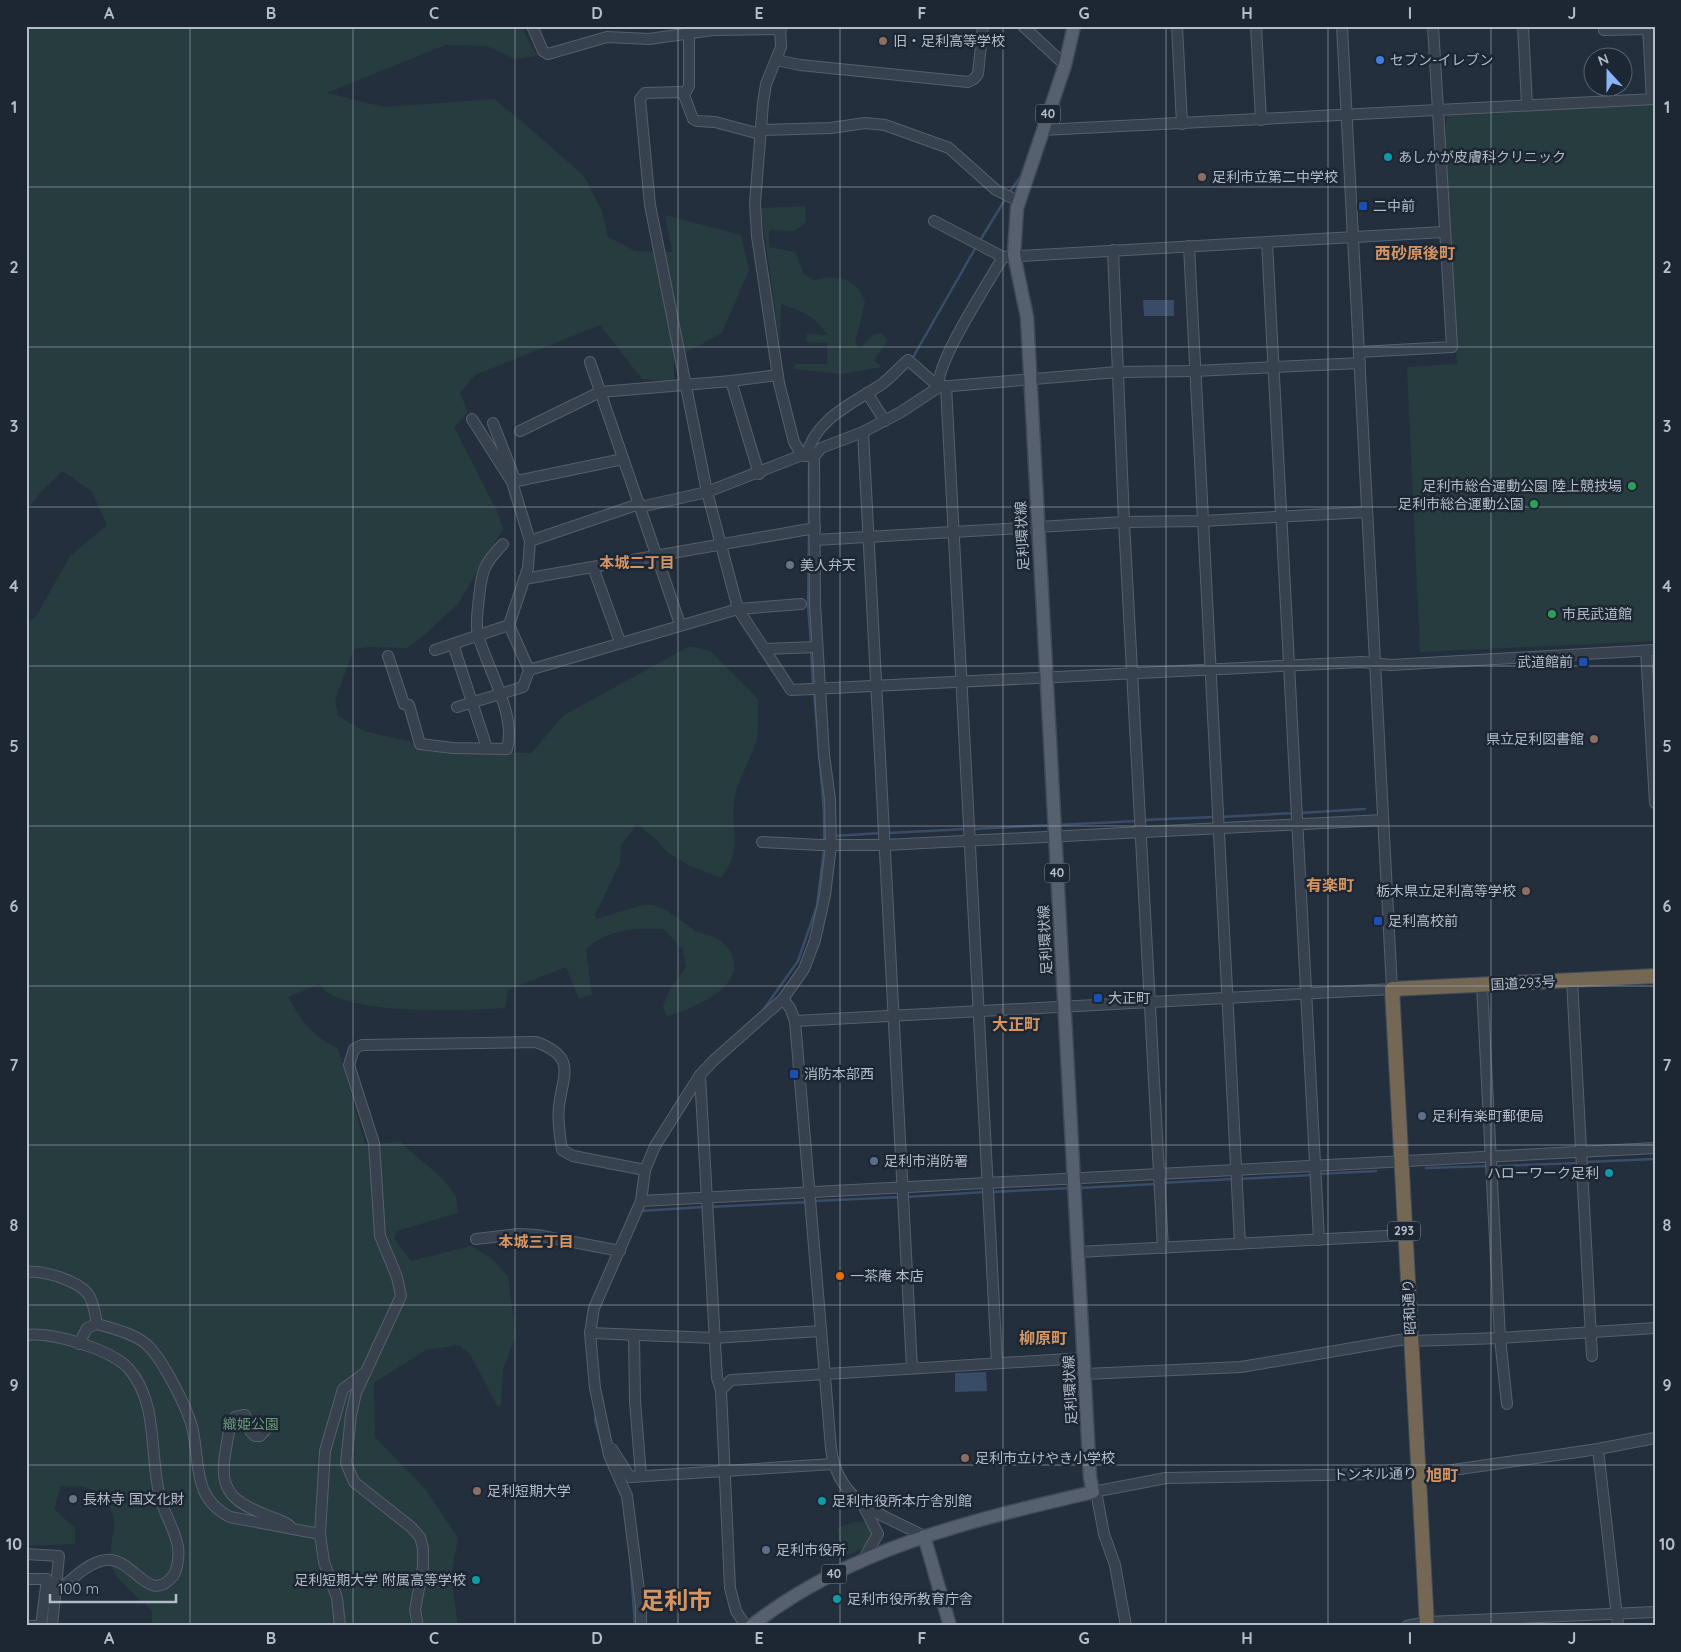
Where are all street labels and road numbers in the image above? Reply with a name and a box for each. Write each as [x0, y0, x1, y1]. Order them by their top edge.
road number: 40 [1036, 105, 1060, 124]
street label: 足利環状線 [1011, 501, 1033, 571]
road number: 40 [1044, 864, 1070, 882]
street label: 足利環状線 [1034, 905, 1056, 975]
street label: 国道293号 [1490, 972, 1556, 994]
road number: 293 [1388, 1222, 1420, 1240]
street label: 昭和通り [1399, 1279, 1419, 1335]
street label: 足利環状線 [1059, 1355, 1081, 1425]
street label: トンネル通り [1333, 1464, 1417, 1484]
road number: 40 [822, 1565, 846, 1584]

